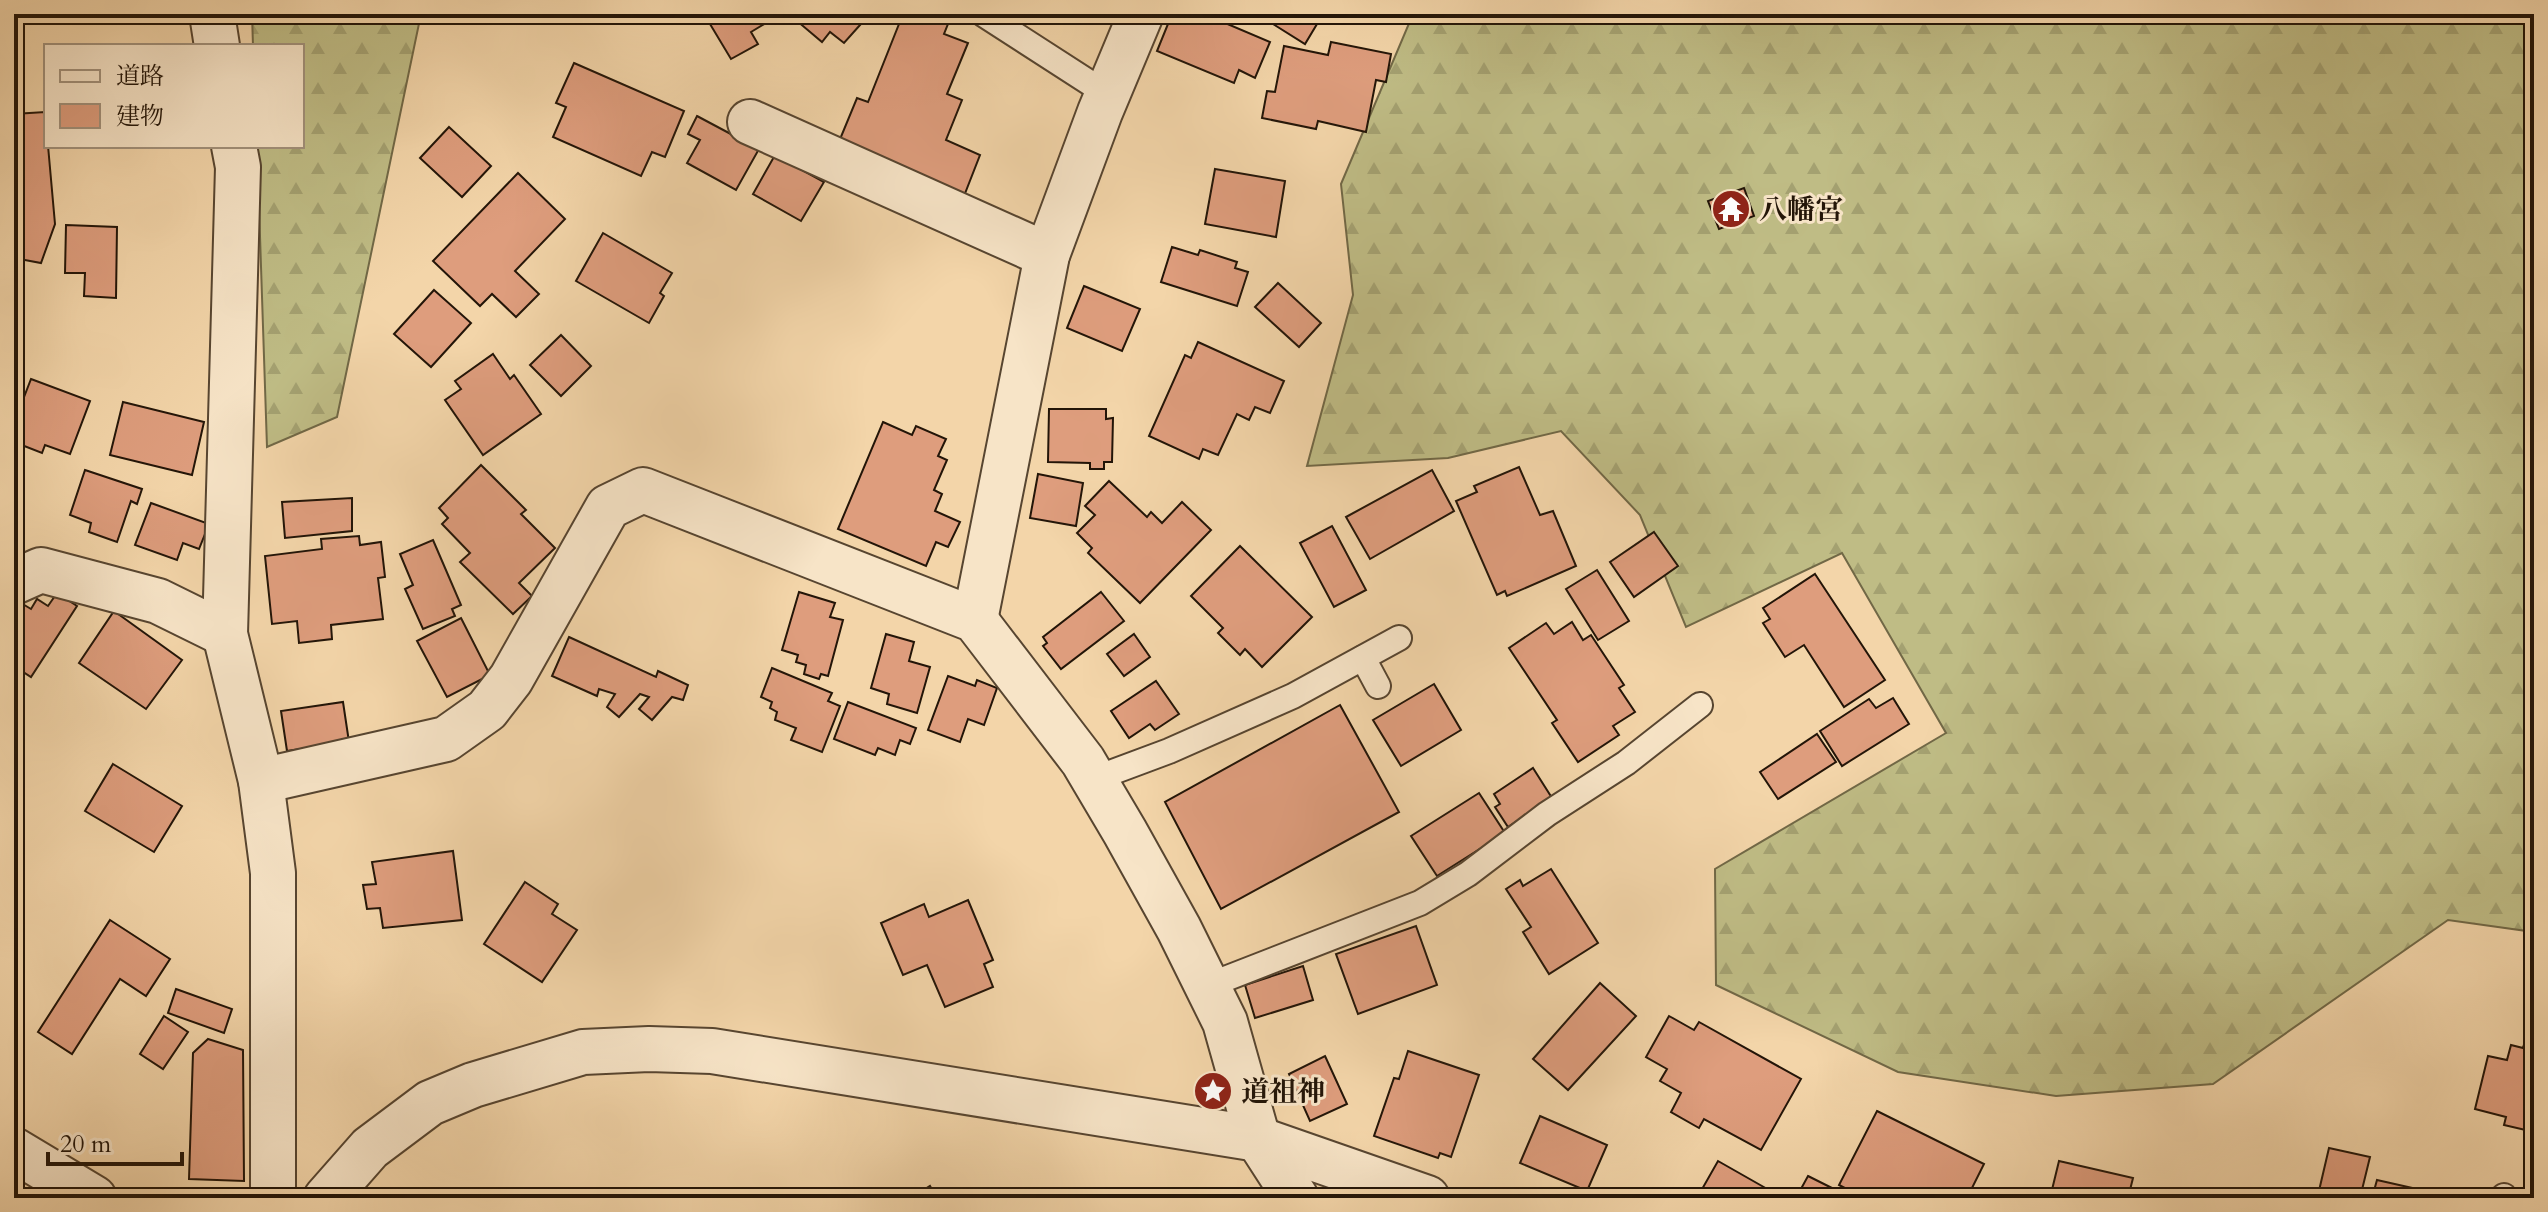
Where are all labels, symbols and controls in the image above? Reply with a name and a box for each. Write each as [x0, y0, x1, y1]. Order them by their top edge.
legend [44, 44, 304, 148]
text: 道路 [116, 60, 164, 93]
text: 建物 [116, 100, 164, 133]
temple icon: 八幡宮 [1710, 188, 1752, 230]
place label: 八幡宮 [1759, 191, 1843, 229]
place icon: 道祖神 [1192, 1070, 1234, 1112]
place label: 道祖神 [1241, 1073, 1325, 1111]
scale bar [48, 1116, 182, 1166]
text: 20 m [60, 1128, 112, 1161]

